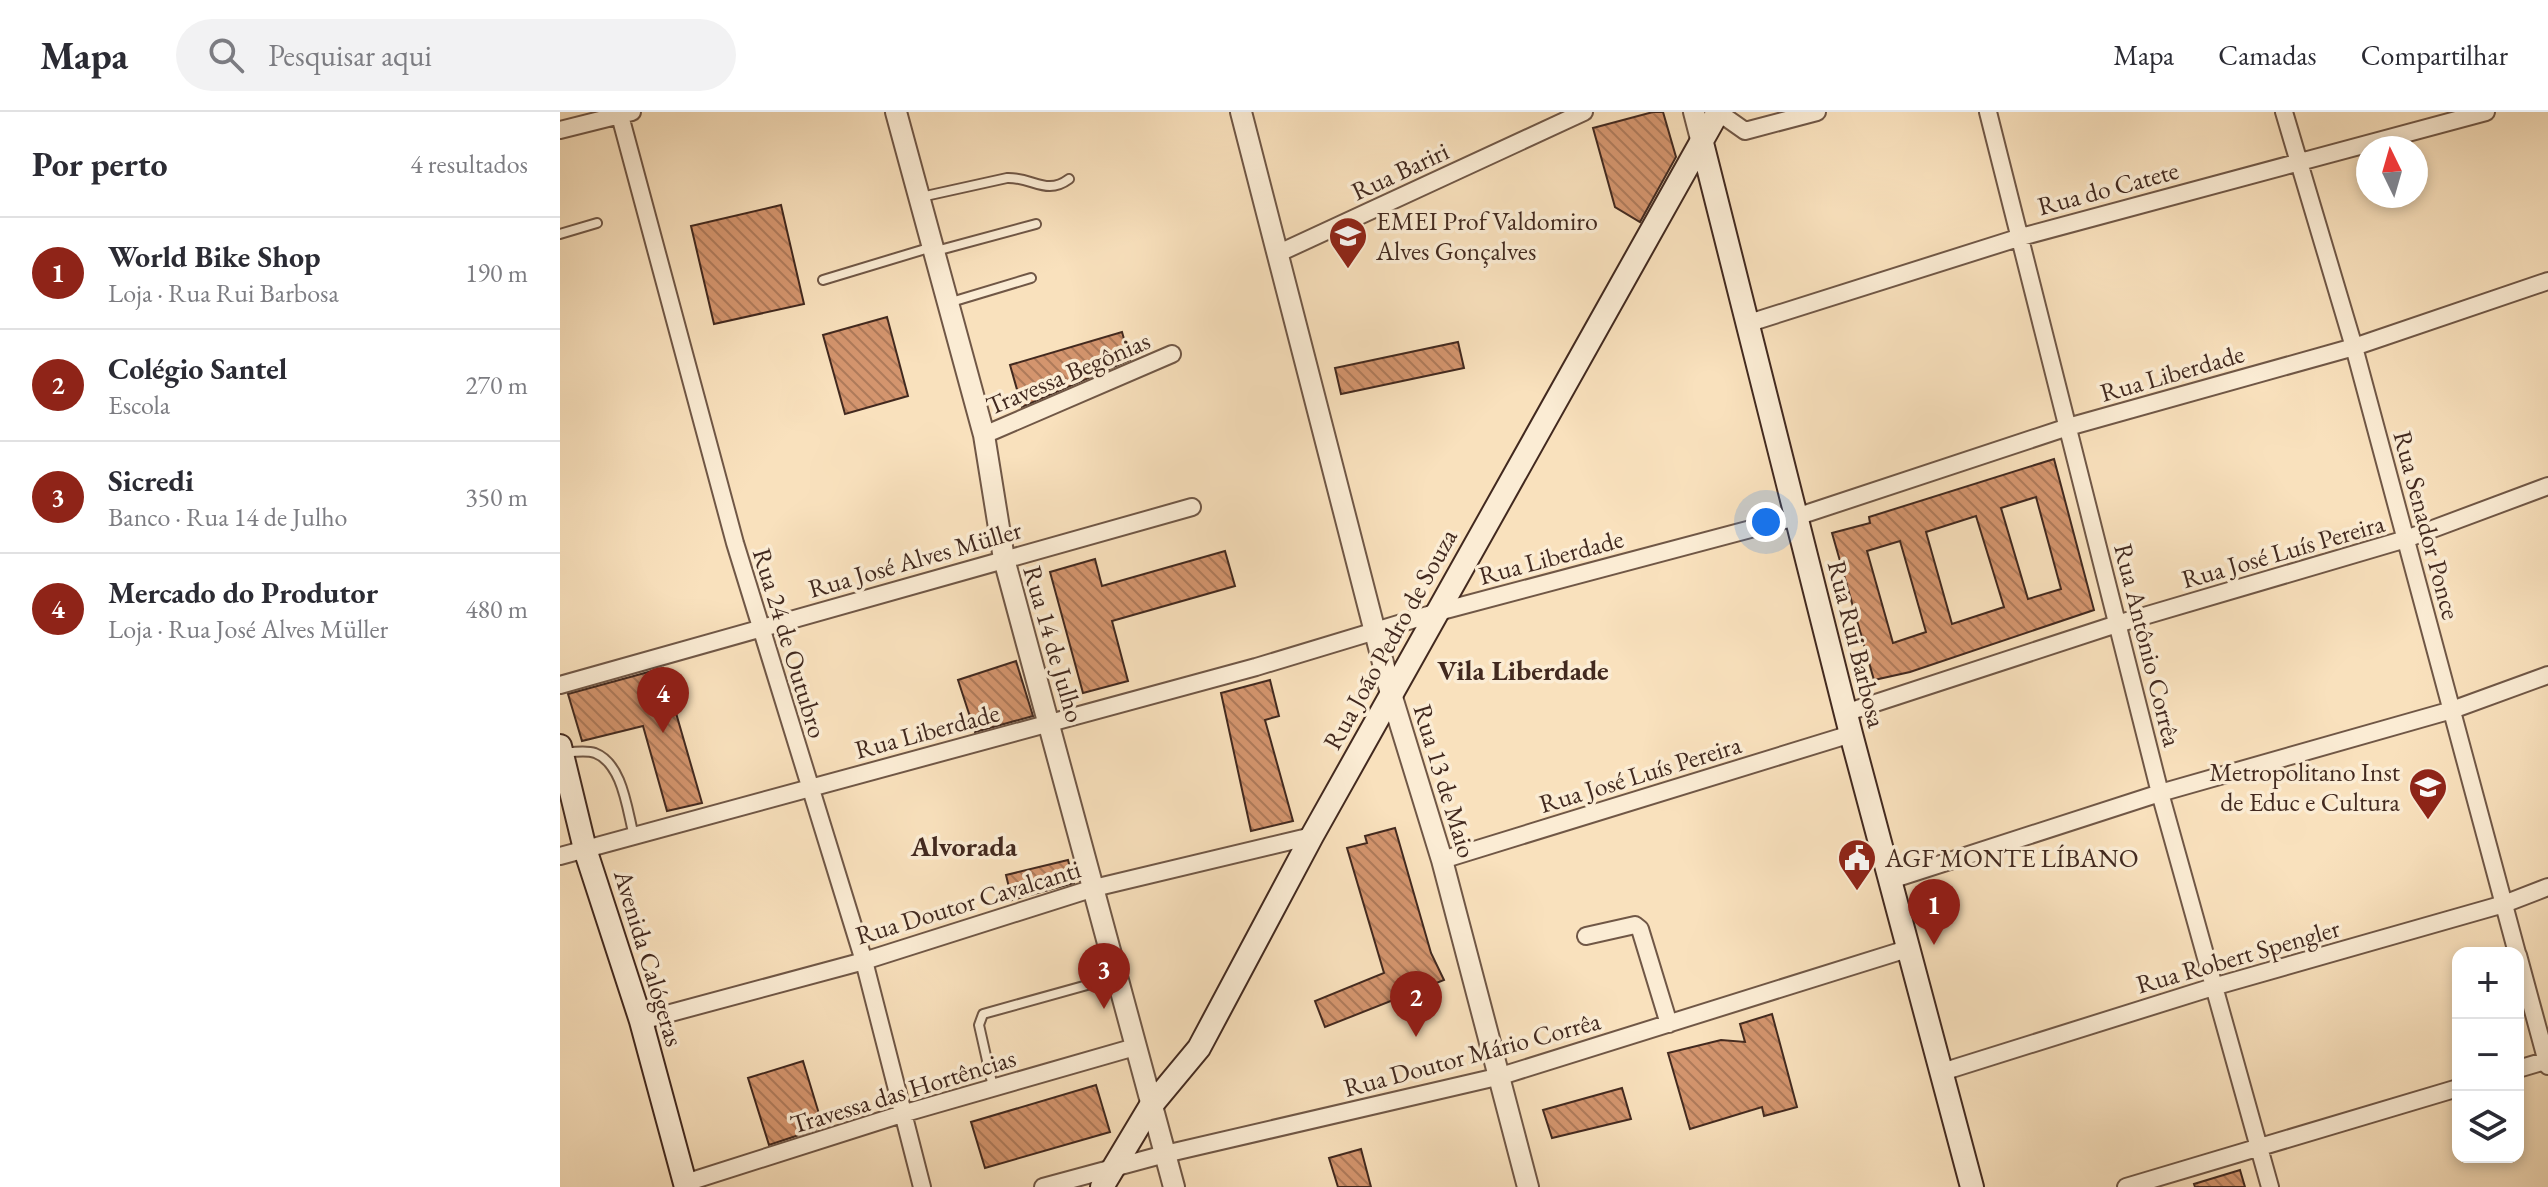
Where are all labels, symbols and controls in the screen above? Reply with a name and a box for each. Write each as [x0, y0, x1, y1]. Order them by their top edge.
search box [176, 19, 736, 91]
text: Mapa [40, 31, 128, 80]
icon: search [204, 33, 248, 77]
text: Pesquisar aqui [268, 36, 432, 75]
text: Mapa [2113, 37, 2174, 73]
text: Camadas [2218, 37, 2317, 73]
text: Compartilhar [2361, 37, 2508, 73]
street label: Rua Bariri [1346, 134, 1454, 208]
north arrow [2356, 136, 2428, 208]
text: Por perto [32, 142, 168, 186]
text: 4 resultados [410, 147, 528, 181]
street label: Rua do Catete [2034, 153, 2182, 223]
place label: EMEI Prof Valdomiro Alves Gonçalves [1375, 204, 1598, 268]
school or university icon: EMEI Prof Valdomiro Alves Gonçalves [1327, 215, 1369, 270]
text: World Bike Shop [108, 237, 321, 276]
text: 1 [51, 256, 65, 290]
text: 190 m [465, 256, 528, 290]
text: Loja · Rua Rui Barbosa [108, 276, 339, 310]
street label: Travessa Begônias [981, 323, 1155, 423]
street label: Rua Liberdade [2096, 336, 2248, 410]
text: Colégio Santel [108, 349, 287, 388]
text: 2 [51, 368, 65, 402]
text: 270 m [465, 368, 528, 402]
text: Escola [108, 388, 170, 422]
street label: Rua Senador Ponce [2385, 427, 2469, 623]
text: Sicredi [108, 461, 194, 500]
text: 3 [51, 480, 65, 514]
text: 350 m [465, 480, 528, 514]
text: Banco · Rua 14 de Julho [108, 500, 347, 534]
your location [1746, 502, 1786, 542]
street label: Rua José Luís Pereira [2178, 506, 2389, 596]
street label: Rua José Alves Müller [804, 512, 1026, 606]
street label: Rua Liberdade [1475, 521, 1627, 593]
street label: Rua João Pedro de Souza [1315, 522, 1465, 756]
street label: Rua Antônio Corrêa [2106, 540, 2190, 751]
street label: Rua 24 de Outubro [745, 544, 835, 742]
street label: Rua Rui Barbosa [1820, 557, 1894, 732]
street label: Rua 14 de Julho [1015, 562, 1093, 726]
text: Mercado do Produtor [108, 573, 378, 612]
text: 4 [51, 592, 65, 626]
text: 480 m [465, 592, 528, 626]
text: Loja · Rua José Alves Müller [108, 612, 388, 646]
district label: Vila Liberdade [1437, 652, 1609, 688]
pin: 4 [637, 667, 689, 733]
street label: Rua Liberdade [851, 695, 1003, 767]
street label: Rua 13 de Maio [1405, 700, 1485, 862]
street label: Rua José Luís Pereira [1535, 727, 1746, 821]
place label: Metropolitano Inst de Educ e Cultura [2209, 755, 2401, 819]
school or university icon: Metropolitano Inst de Educ e Cultura [2407, 766, 2449, 821]
district label: Alvorada [910, 828, 1018, 864]
public building icon: AGF MONTE LÍBANO [1836, 837, 1878, 892]
place label: AGF MONTE LÍBANO [1884, 841, 2139, 875]
street label: Rua Doutor Cavalcanti [851, 852, 1085, 952]
street label: Avenida Calógeras [606, 865, 692, 1050]
pin: 1 [1908, 879, 1960, 945]
street label: Rua Robert Spengler [2132, 911, 2344, 1001]
pin: 3 [1078, 943, 1130, 1009]
map controls [2452, 947, 2524, 1163]
button: + [2452, 947, 2524, 1019]
pin: 2 [1390, 971, 1442, 1037]
street label: Rua Doutor Mário Corrêa [1340, 1003, 1605, 1105]
button: − [2452, 1019, 2524, 1091]
street label: Travessa das Hortências [786, 1041, 1020, 1141]
button: layers [2452, 1091, 2524, 1163]

